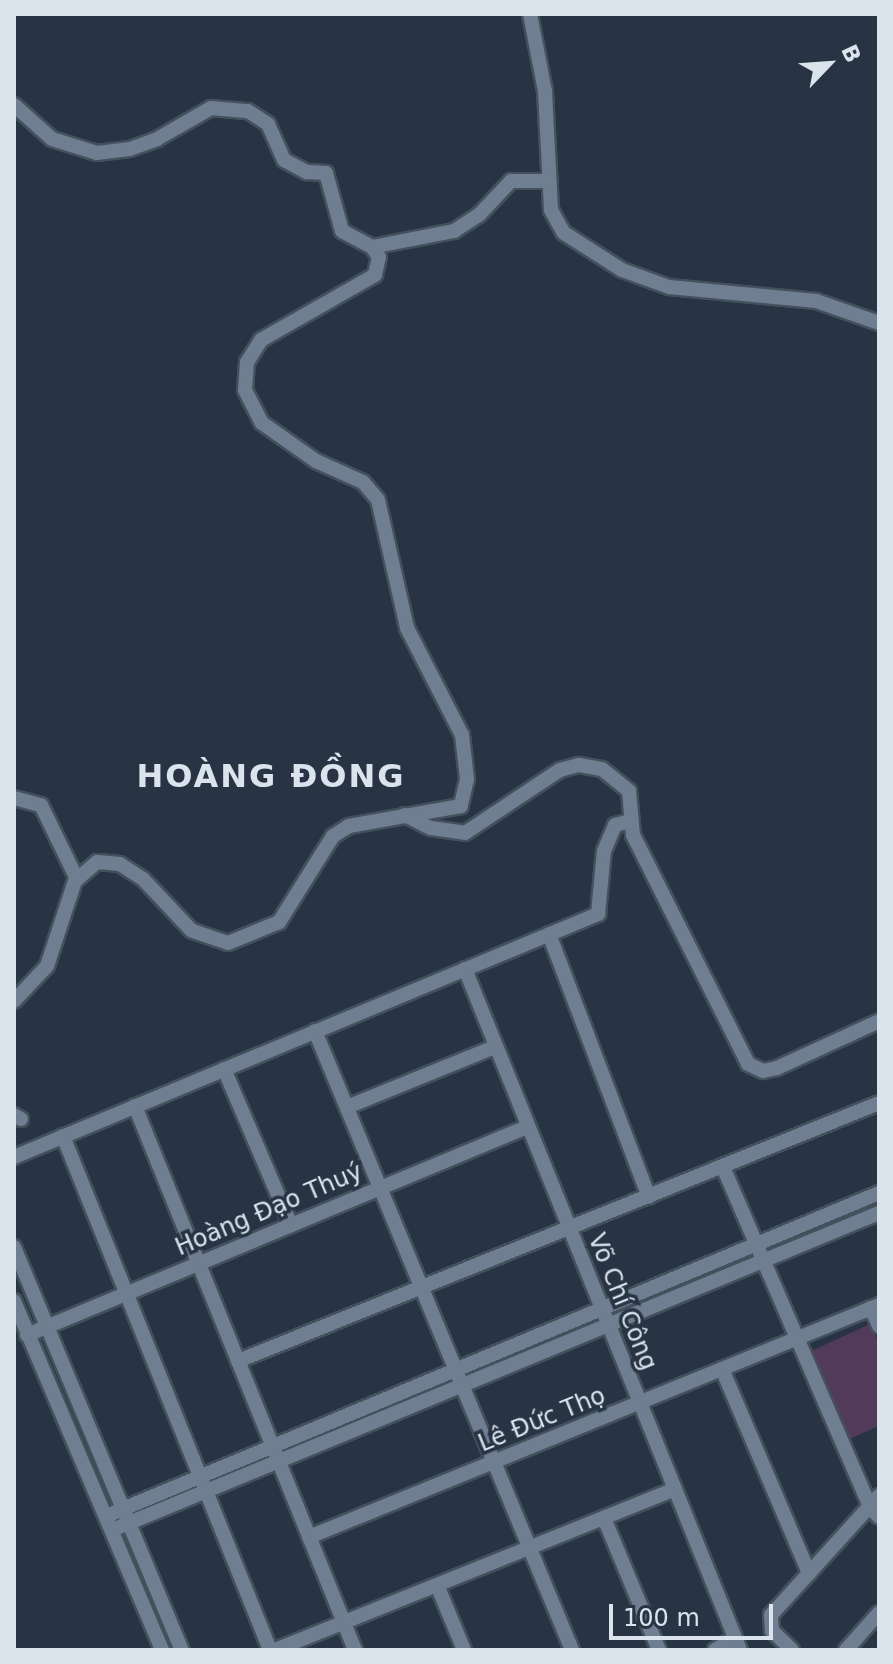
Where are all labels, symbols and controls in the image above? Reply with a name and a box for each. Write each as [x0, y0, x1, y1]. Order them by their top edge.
north arrow [789, 24, 869, 104]
text: B [836, 41, 866, 67]
district label: HOÀNG ĐỒNG [136, 757, 406, 795]
street label: Hoàng Đạo Thuý [171, 1158, 367, 1262]
street label: Võ Chí Công [581, 1229, 663, 1375]
street label: Lê Đức Thọ [474, 1381, 610, 1459]
scale bar [613, 1588, 777, 1638]
text: 100 m [623, 1604, 700, 1632]

